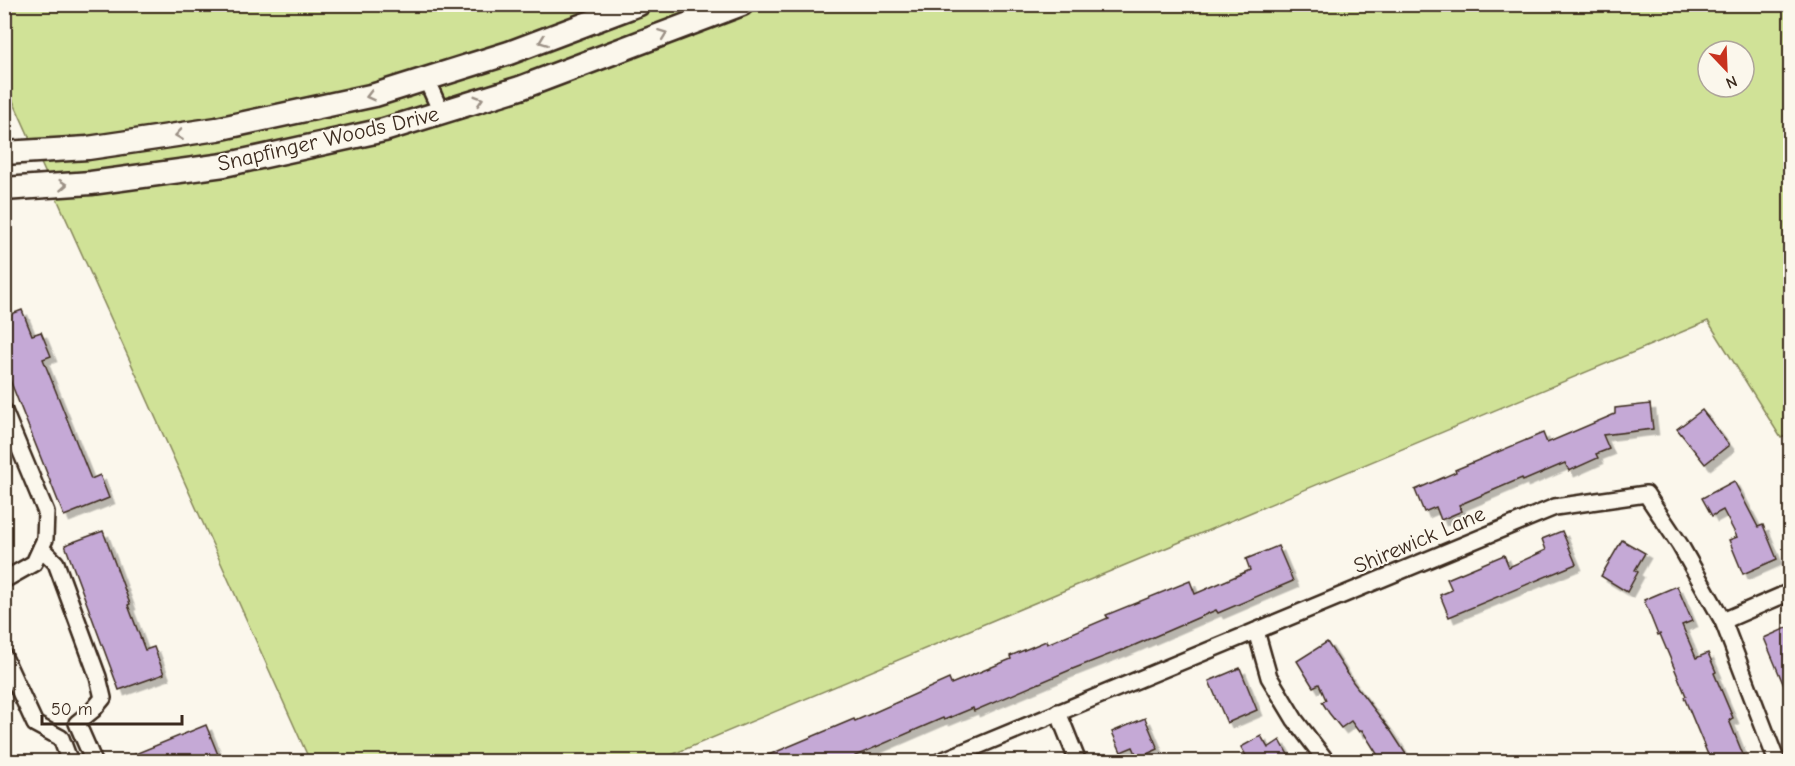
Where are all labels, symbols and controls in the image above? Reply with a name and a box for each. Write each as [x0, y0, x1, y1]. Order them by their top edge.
one-way arrow [657, 29, 667, 42]
one-way arrow [538, 33, 548, 46]
north arrow [1696, 39, 1756, 99]
text: N [1723, 72, 1740, 92]
one-way arrow [365, 88, 375, 101]
one-way arrow [473, 95, 484, 107]
street label: Snapfinger Woods Drive [215, 101, 441, 177]
one-way arrow [174, 128, 183, 140]
one-way arrow [58, 179, 67, 192]
street label: Shirewick Lane [1350, 501, 1489, 579]
scale bar [42, 688, 182, 726]
text: 50 m [51, 699, 93, 720]

